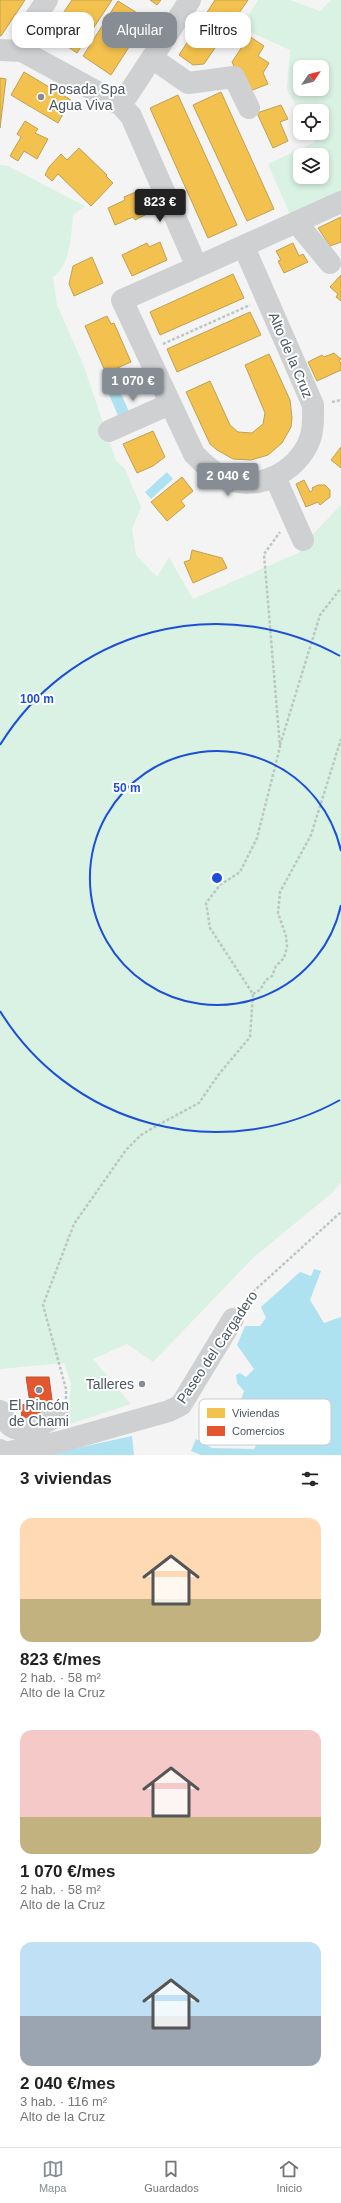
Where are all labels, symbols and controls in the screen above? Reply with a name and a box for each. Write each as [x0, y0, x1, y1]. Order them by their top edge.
chip: Comprar [12, 12, 94, 48]
chip: Alquilar [102, 12, 177, 48]
chip: Filtros [185, 12, 251, 48]
north arrow [293, 60, 329, 96]
map controls [293, 60, 329, 184]
place label: Posada Spa Agua Viva [49, 81, 125, 113]
marker: Posada Spa Agua Viva [36, 92, 46, 102]
button: locate [293, 104, 329, 140]
button: layers [293, 148, 329, 184]
pin: 823 € [132, 189, 188, 223]
text: 823 € [144, 194, 176, 209]
street label: Alto de la Cruz [266, 310, 316, 400]
pin: 1 070 € [96, 368, 170, 402]
text: 1 070 € [111, 373, 155, 388]
pin: 2 040 € [191, 463, 265, 497]
text: 2 040 € [206, 468, 250, 483]
text: 100 m [20, 692, 54, 706]
text: 50 m [113, 781, 141, 795]
centre of rings [210, 871, 224, 885]
street label: Paseo del Cargadero [173, 1288, 261, 1406]
place label: Talleres [86, 1376, 134, 1392]
marker: Talleres [137, 1379, 147, 1389]
marker: El Rincón de Chami [34, 1385, 44, 1395]
place label: El Rincón de Chami [9, 1397, 69, 1429]
legend [199, 1399, 331, 1445]
text: Viviendas [232, 1407, 280, 1419]
text: Comercios [232, 1425, 285, 1437]
icon: filters [299, 1468, 321, 1490]
text: 3 viviendas [20, 1469, 112, 1488]
icon: home [135, 1544, 207, 1616]
text: 823 €/mes [20, 1650, 101, 1669]
text: 2 hab. · 58 m² [20, 1670, 101, 1685]
text: Alto de la Cruz [20, 1685, 105, 1700]
icon: home [135, 1756, 207, 1828]
text: 1 070 €/mes [20, 1862, 115, 1881]
text: 2 hab. · 58 m² [20, 1882, 101, 1897]
text: Alto de la Cruz [20, 1897, 105, 1912]
icon: home [135, 1968, 207, 2040]
text: 2 040 €/mes [20, 2074, 115, 2093]
text: 3 hab. · 116 m² [20, 2094, 107, 2109]
text: Alto de la Cruz [20, 2109, 105, 2124]
tab: Mapa [39, 2158, 66, 2194]
tab: Guardados [144, 2158, 199, 2194]
tab: Inicio [276, 2158, 302, 2194]

